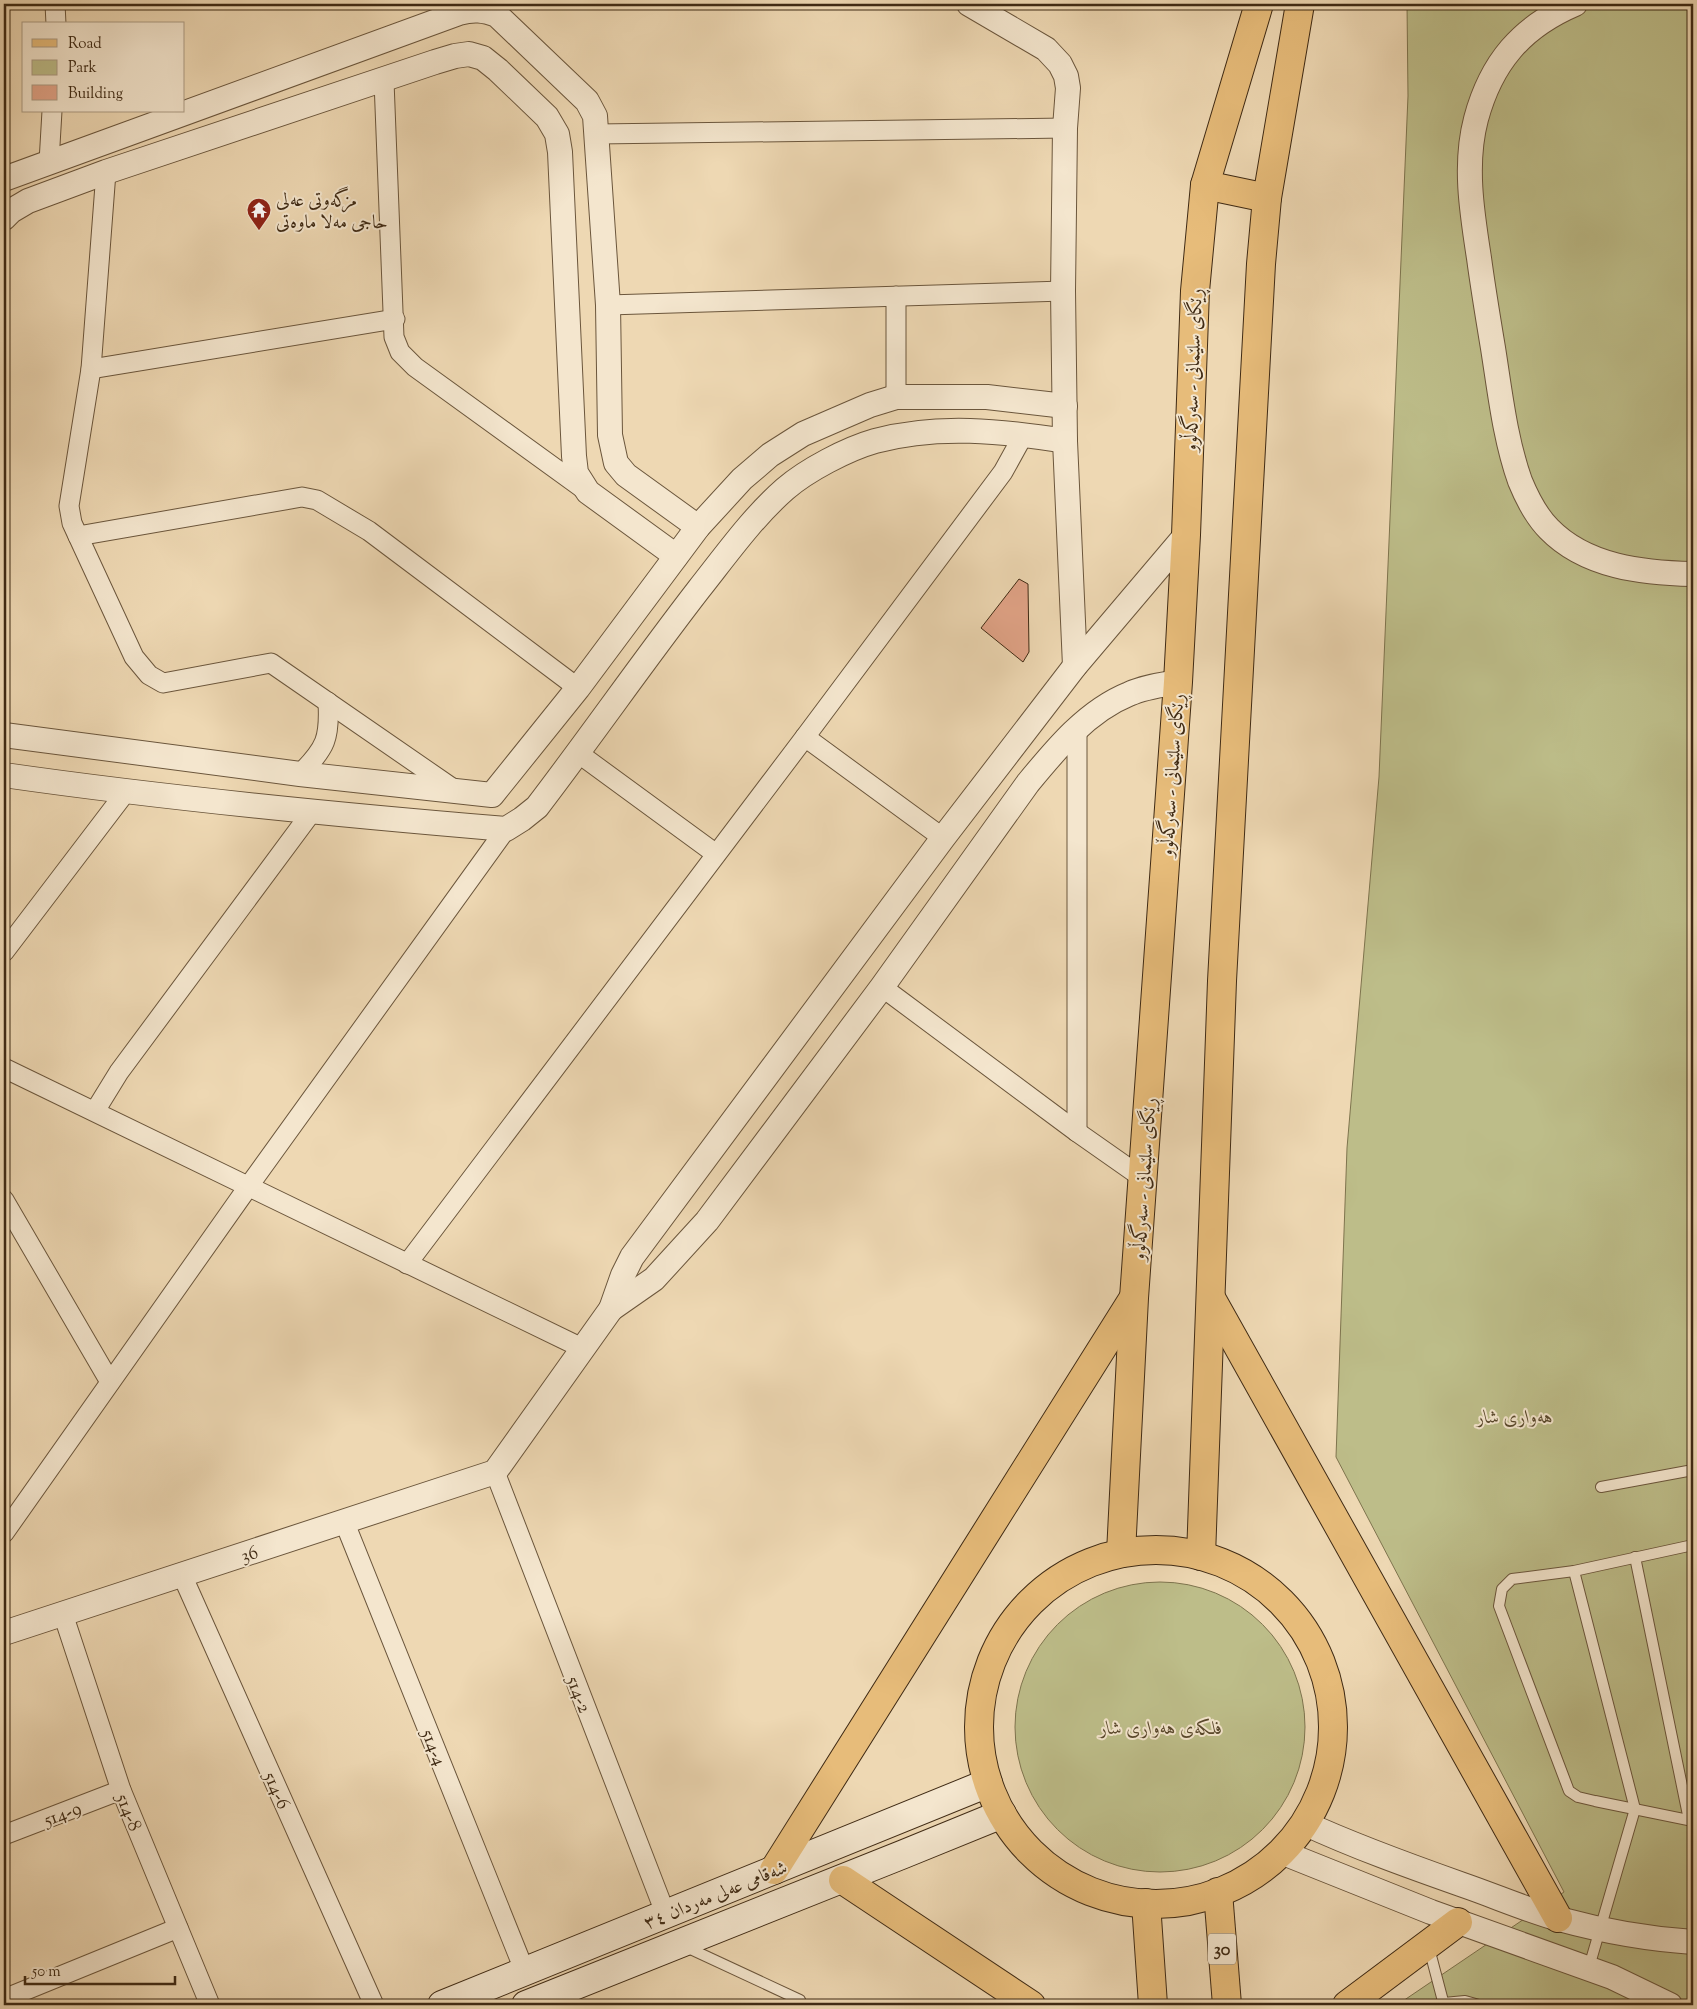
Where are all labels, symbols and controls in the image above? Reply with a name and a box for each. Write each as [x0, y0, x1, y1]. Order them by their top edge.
legend [22, 22, 185, 112]
text: Road [68, 34, 102, 55]
text: Park [68, 58, 97, 79]
text: Building [68, 84, 123, 105]
place label: مزگەوتی عەلی حاجی مەلا ماوەتی [276, 186, 388, 237]
temple icon: مزگەوتی عەلی حاجی مەلا ماوەتی [246, 197, 272, 231]
street label: ڕێگای سلێمانی - سەرگەڵوو [1176, 288, 1211, 454]
street label: ڕێگای سلێمانی - سەرگەڵوو [1152, 693, 1193, 860]
street label: ڕێگای سلێمانی - سەرگەڵوو [1124, 1097, 1165, 1264]
park label: هەواری شار [1475, 1405, 1553, 1432]
street label: 36 [238, 1540, 262, 1571]
street label: 514-2 [558, 1672, 597, 1717]
park label: فلکەی هەواری شار [1098, 1716, 1223, 1743]
street label: 514-4 [413, 1725, 452, 1771]
street label: 514-6 [255, 1767, 296, 1814]
street label: 514-8 [108, 1789, 147, 1836]
street label: 514-9 [39, 1796, 86, 1835]
street label: شەقامی عەلی مەردان ٣٤ [640, 1855, 792, 1937]
road number: 30 [1208, 1934, 1236, 1965]
scale bar [25, 1954, 175, 1986]
text: 50 m [31, 1962, 61, 1983]

